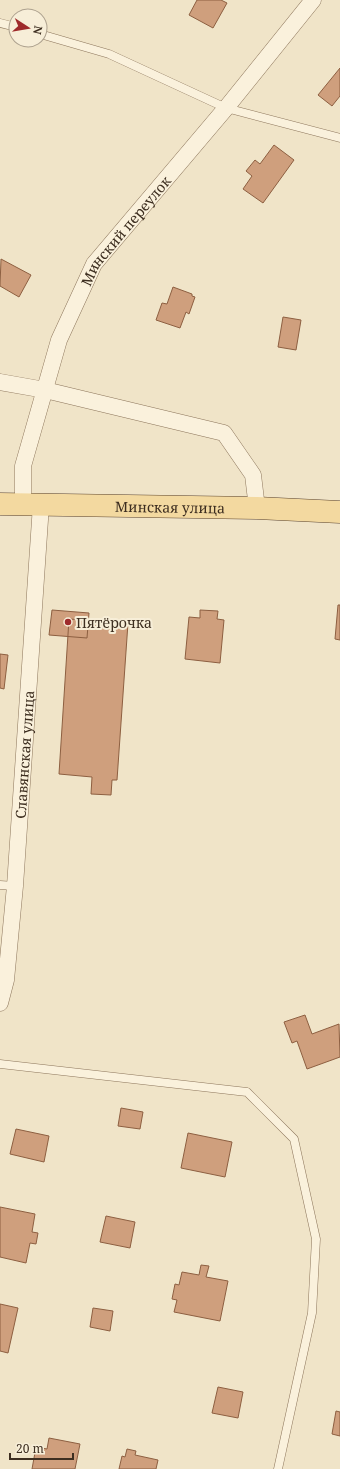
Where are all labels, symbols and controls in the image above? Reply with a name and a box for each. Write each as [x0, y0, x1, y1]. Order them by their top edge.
north arrow [8, 8, 48, 48]
text: N [30, 24, 47, 36]
street label: Минский переулок [76, 171, 175, 289]
street label: Минская улица [115, 496, 225, 517]
place label: Пятёрочка [76, 613, 152, 632]
marker: Пятёрочка [63, 617, 73, 627]
street label: Славянская улица [10, 690, 38, 819]
scale bar [10, 1435, 73, 1461]
text: 20 m [16, 1440, 44, 1457]

